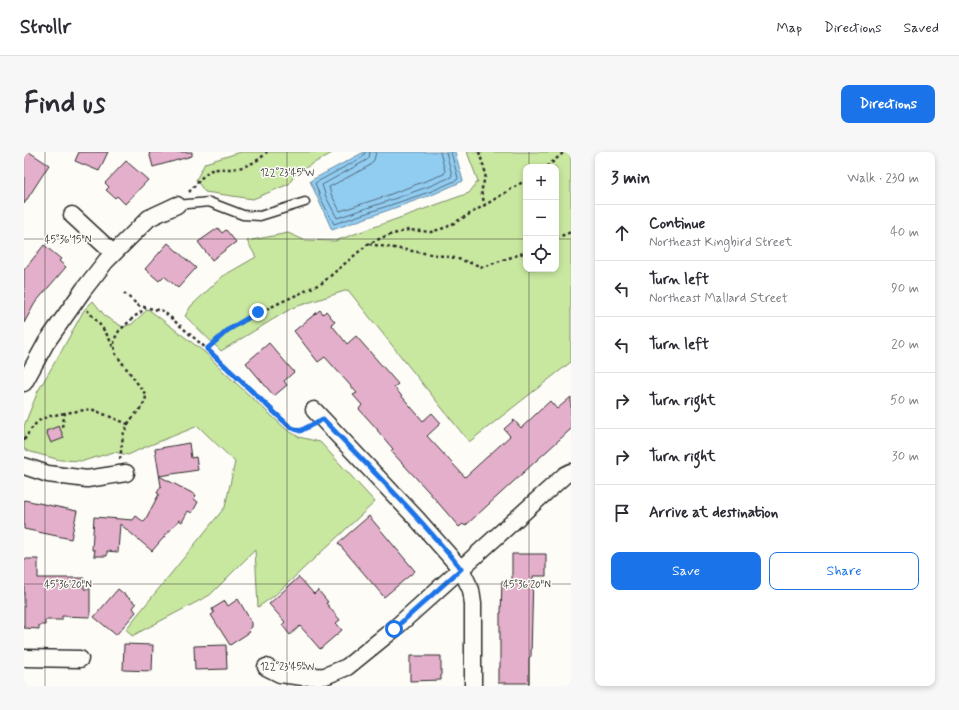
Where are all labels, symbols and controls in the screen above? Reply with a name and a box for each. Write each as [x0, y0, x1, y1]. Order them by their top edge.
text: Strollr [20, 15, 71, 40]
text: Map [776, 19, 802, 37]
text: Directions [824, 19, 882, 37]
text: Saved [904, 19, 939, 37]
button: Directions [841, 85, 935, 123]
text: Find us [24, 86, 105, 123]
map controls [523, 164, 559, 272]
button: + [523, 164, 559, 200]
text: 122°23'45"W [260, 166, 314, 180]
text: 3 min [611, 167, 650, 189]
text: Walk · 230 m [847, 170, 919, 187]
button: − [523, 200, 559, 236]
text: Continue [649, 214, 705, 234]
icon: ahead [611, 222, 633, 244]
text: 40 m [890, 224, 919, 241]
text: 45°36'15"N [45, 233, 92, 247]
text: Northeast Kingbird Street [649, 234, 792, 251]
button: locate [523, 236, 559, 272]
text: Turn left [649, 270, 709, 290]
icon: left [611, 278, 633, 300]
text: 90 m [891, 280, 919, 297]
text: Northeast Mallard Street [649, 290, 788, 307]
route end [249, 303, 267, 321]
icon: left [611, 334, 633, 356]
text: Turn left [649, 335, 709, 355]
text: 20 m [891, 336, 919, 353]
icon: right [611, 390, 633, 412]
text: Turn right [649, 391, 716, 411]
text: 50 m [890, 392, 919, 409]
icon: right [611, 446, 633, 468]
text: Turn right [649, 447, 716, 467]
text: 30 m [892, 448, 919, 465]
icon: arrive [611, 502, 633, 524]
text: Arrive at destination [649, 503, 778, 523]
button: Save [611, 552, 761, 590]
button: Share [769, 552, 919, 590]
text: 45°36'20"N [44, 578, 92, 592]
text: 45°36'20"N [503, 578, 551, 592]
route start [385, 620, 403, 638]
text: 122°23'45"W [260, 660, 314, 674]

